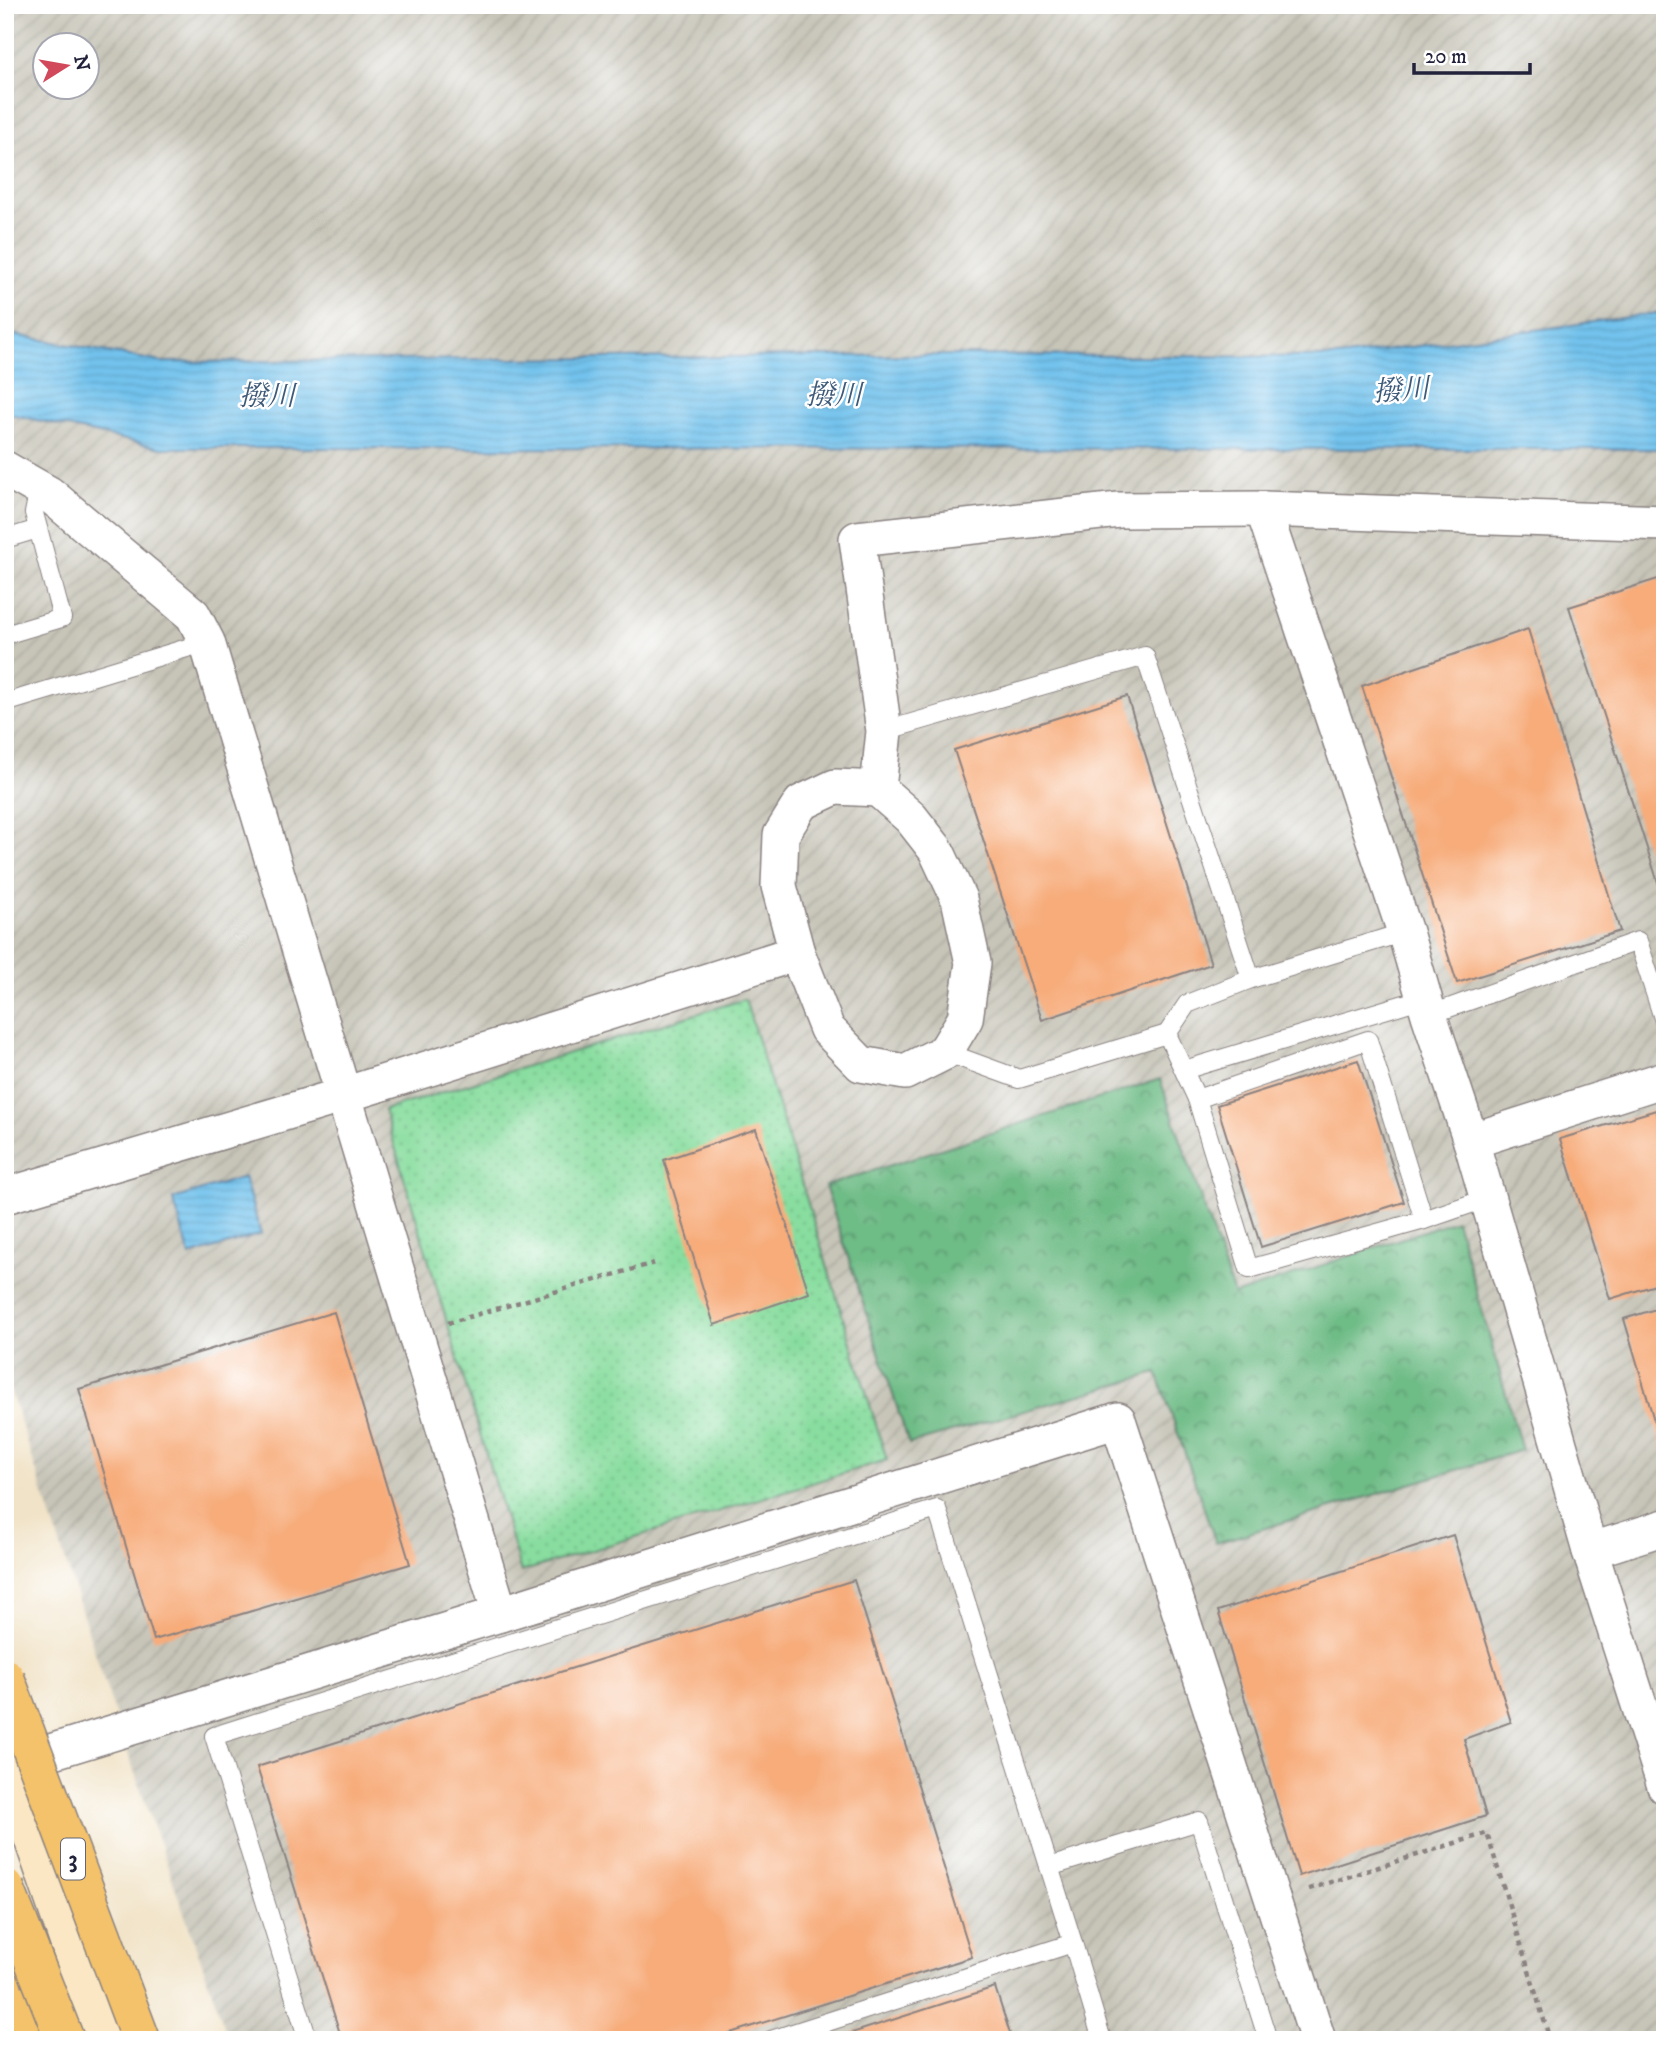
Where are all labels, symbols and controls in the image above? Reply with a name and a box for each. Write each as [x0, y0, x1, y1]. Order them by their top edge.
north arrow [32, 32, 102, 102]
scale bar [1414, 32, 1530, 76]
text: 20 m [1425, 44, 1467, 70]
text: N [68, 53, 94, 73]
water label: 撥川 [1372, 371, 1433, 410]
water label: 撥川 [806, 378, 865, 413]
water label: 撥川 [239, 379, 298, 414]
road number: 3 [61, 1838, 85, 1880]

